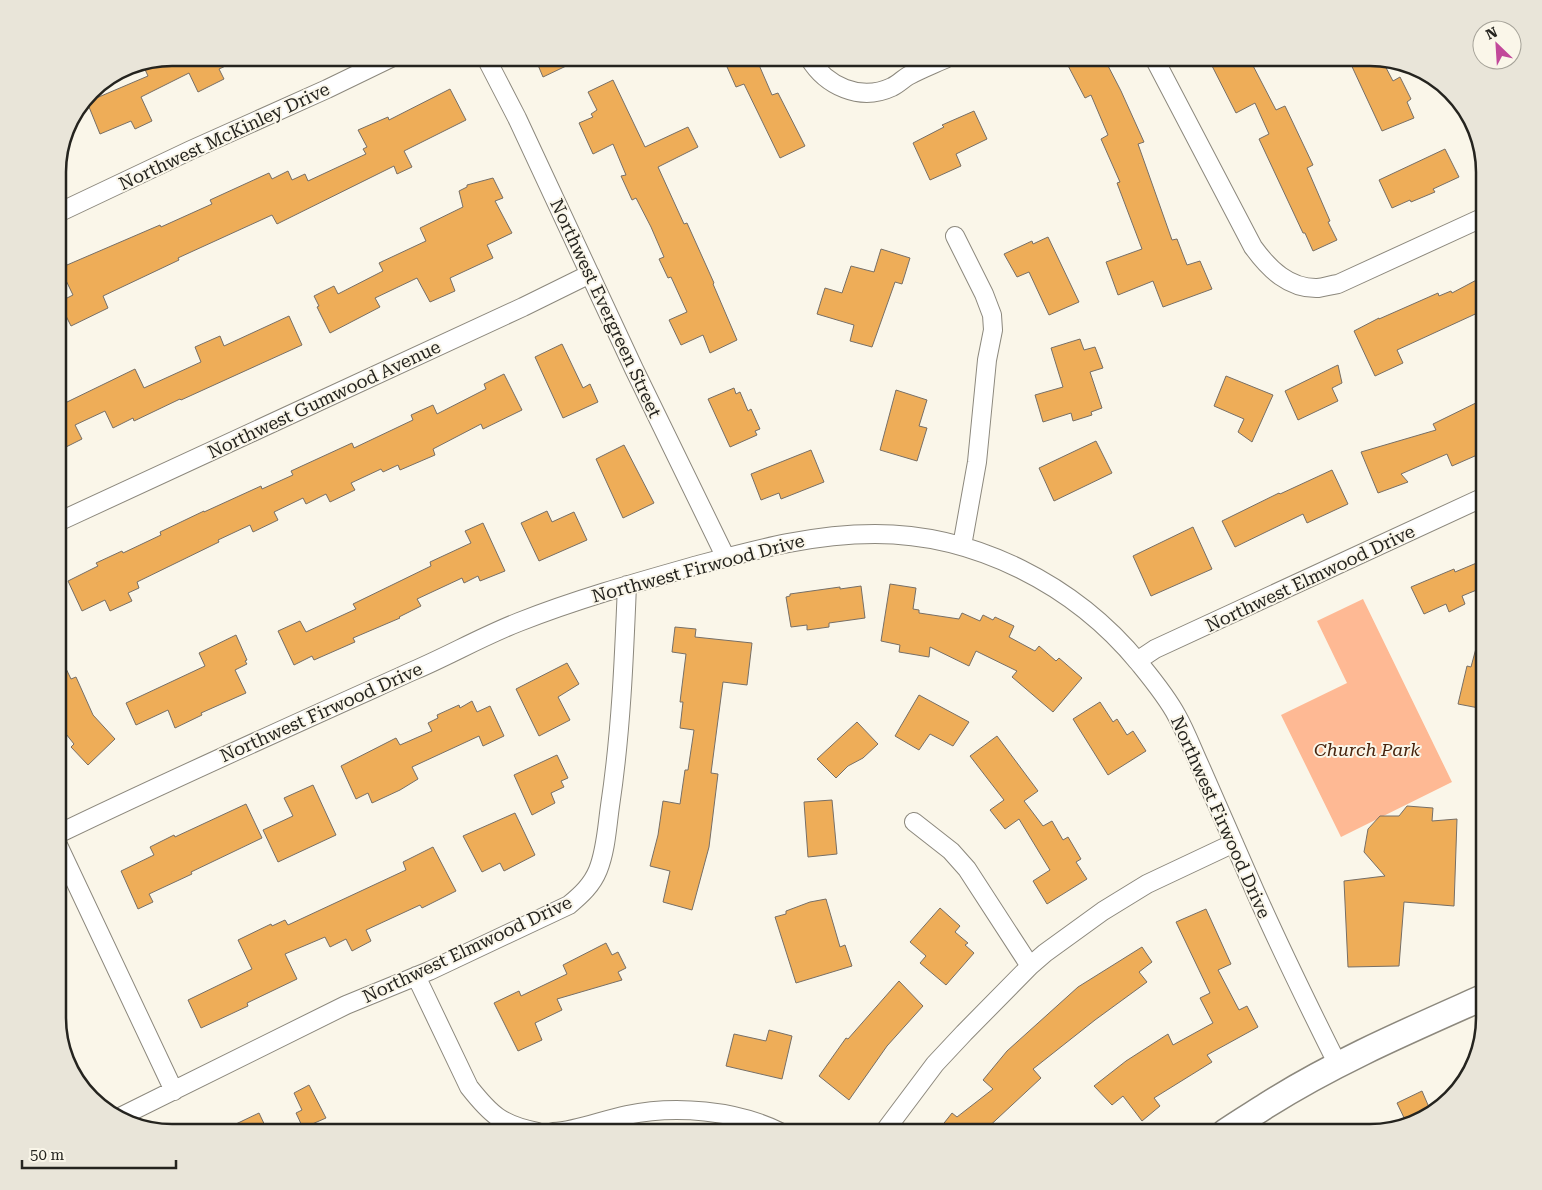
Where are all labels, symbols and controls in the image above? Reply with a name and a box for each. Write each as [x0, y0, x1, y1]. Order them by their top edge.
north arrow [1472, 20, 1522, 70]
text: N [1483, 24, 1500, 43]
street label: Northwest McKinley Drive [115, 78, 333, 194]
street label: Northwest Evergreen Street [546, 195, 666, 421]
street label: Northwest Gumwood Avenue [204, 336, 444, 462]
street label: Northwest Elmwood Drive [1202, 520, 1418, 636]
street label: Northwest Firwood Drive [589, 529, 807, 607]
street label: Northwest Firwood Drive [217, 658, 426, 766]
street label: Northwest Firwood Drive [1167, 713, 1275, 922]
park label: Church Park [1314, 739, 1420, 760]
street label: Northwest Elmwood Drive [359, 891, 575, 1007]
scale bar [22, 1138, 176, 1170]
text: 50 m [30, 1146, 65, 1164]

